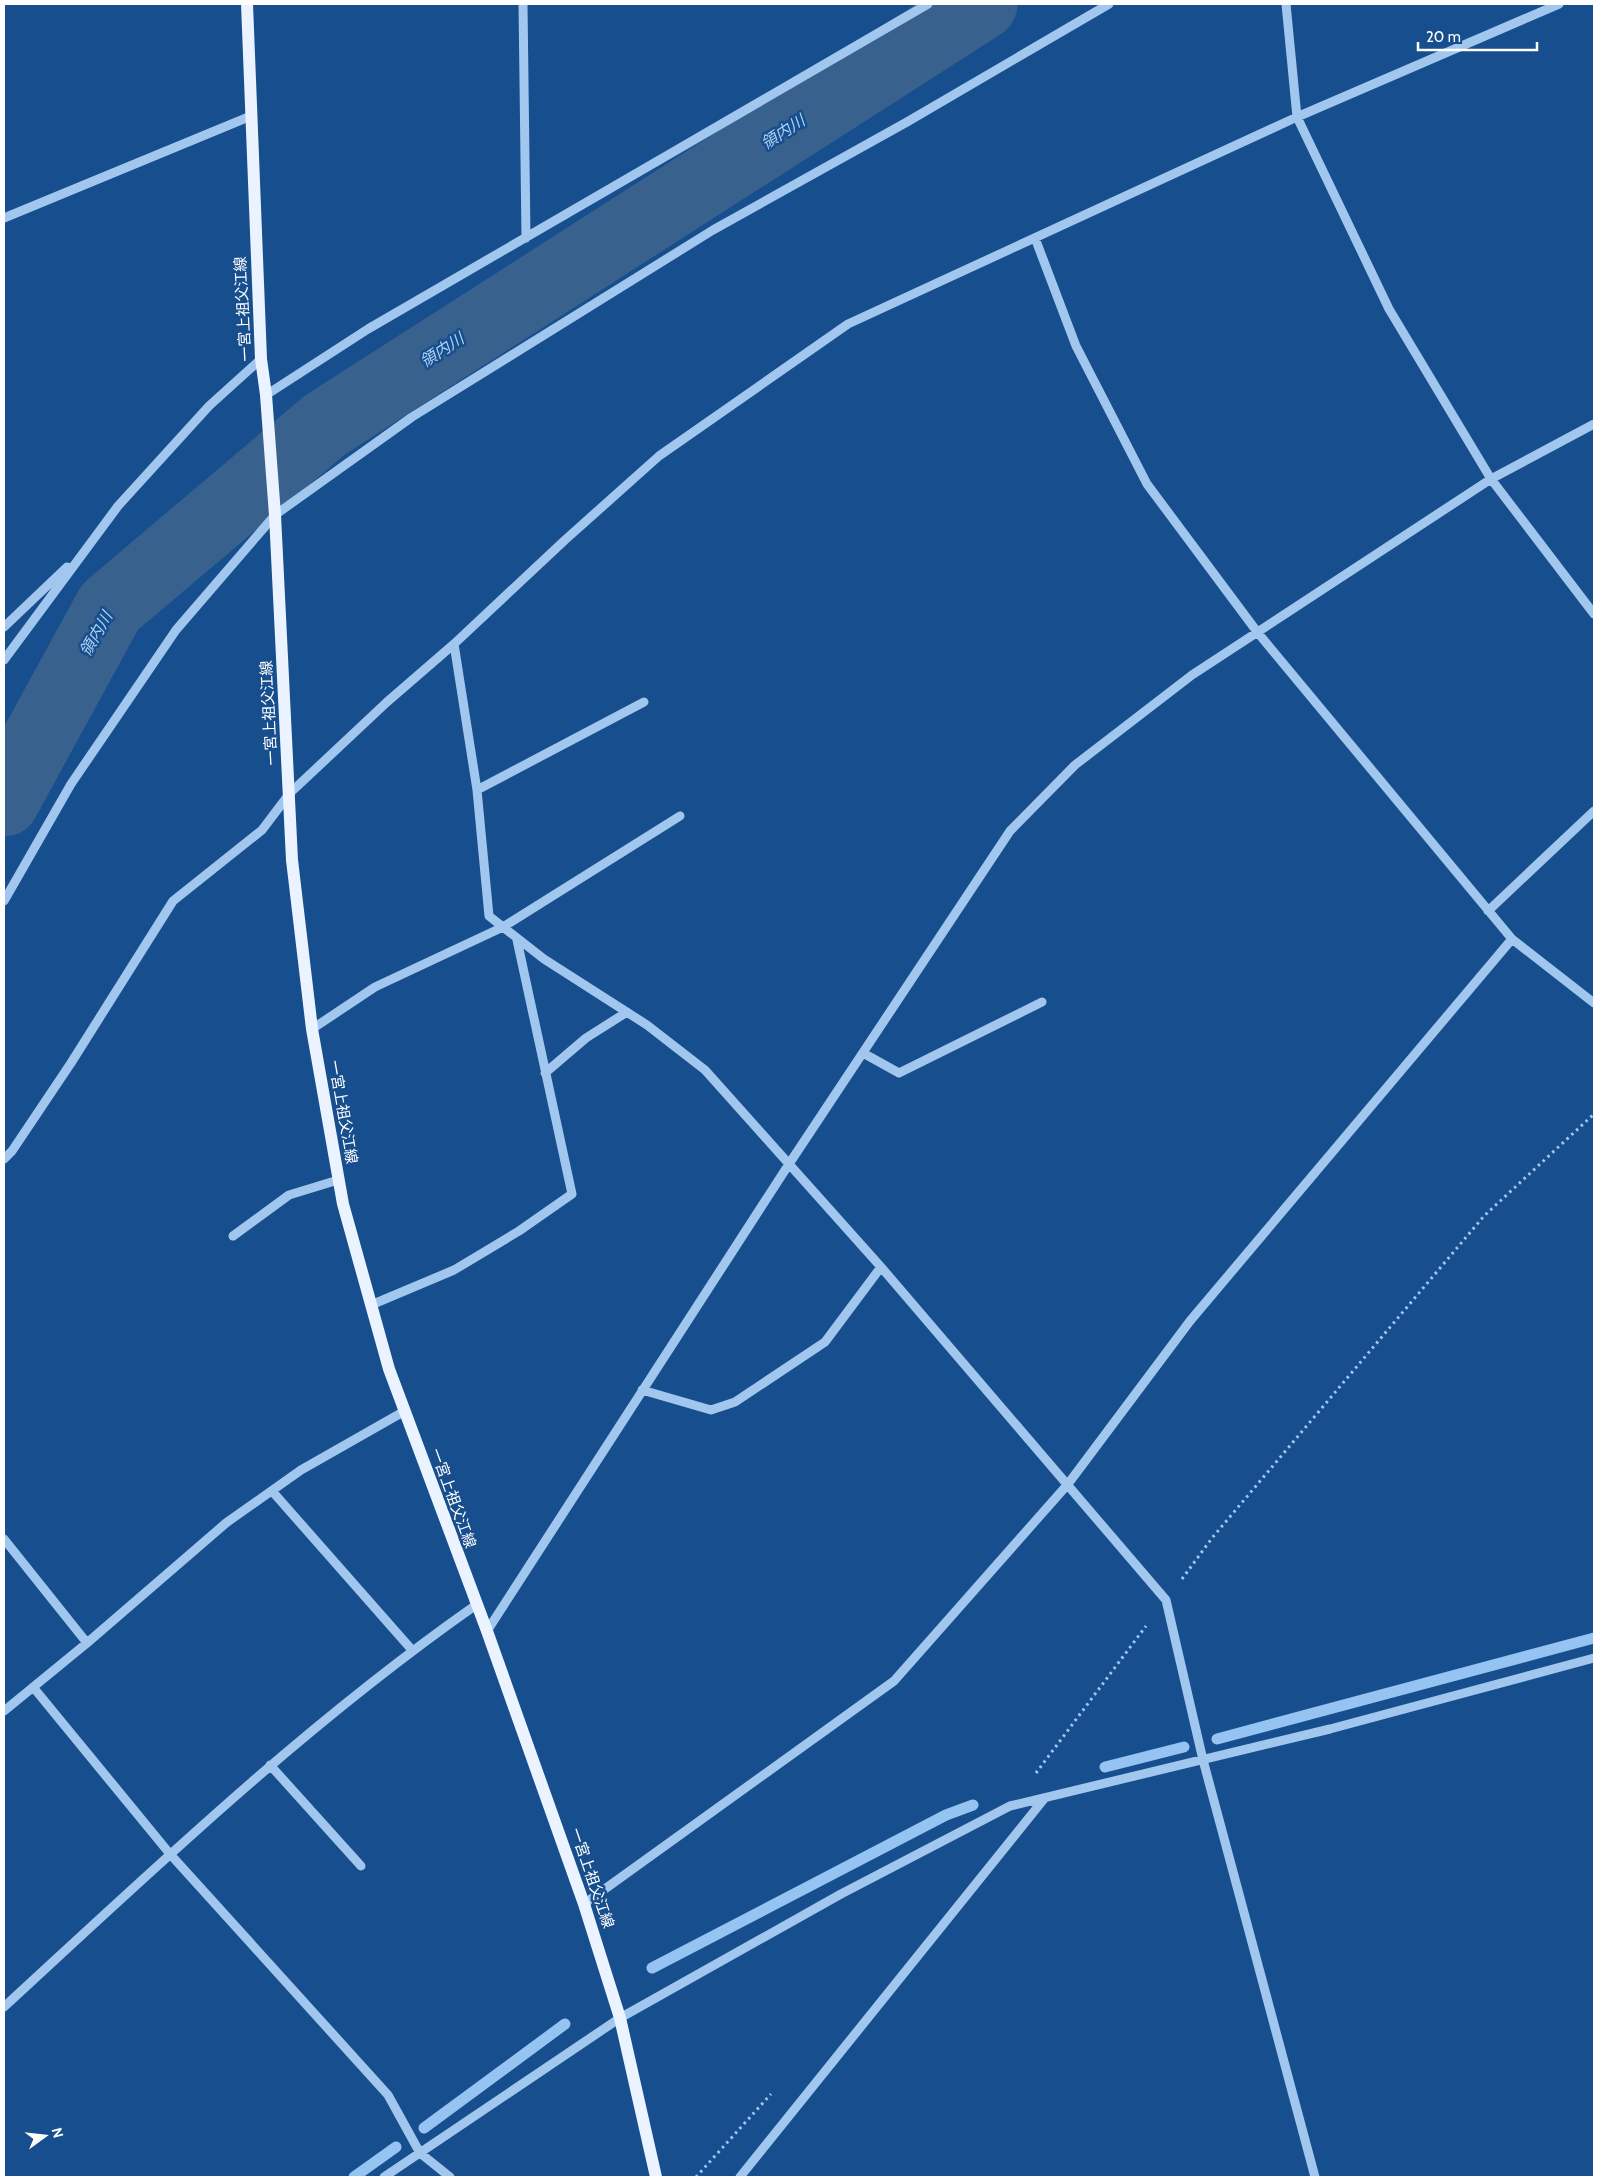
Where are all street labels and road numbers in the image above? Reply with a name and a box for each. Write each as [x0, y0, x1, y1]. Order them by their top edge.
street label: 一宮上祖父江線 [231, 256, 255, 362]
street label: 一宮上祖父江線 [257, 660, 281, 766]
street label: 一宮上祖父江線 [325, 1059, 361, 1165]
street label: 一宮上祖父江線 [427, 1446, 479, 1550]
street label: 一宮上祖父江線 [566, 1825, 618, 1931]

